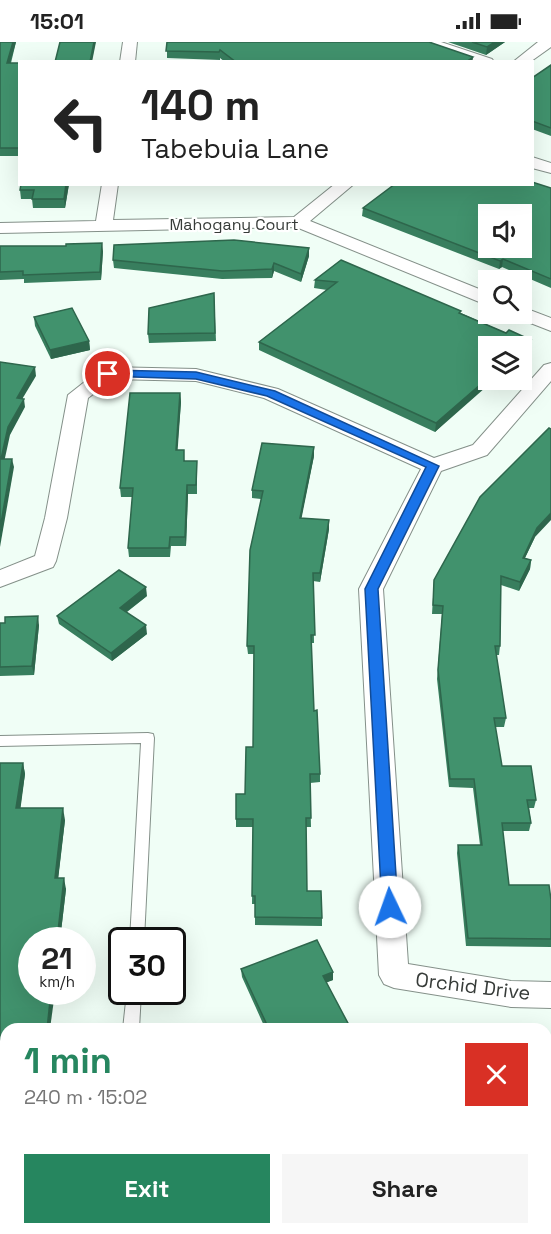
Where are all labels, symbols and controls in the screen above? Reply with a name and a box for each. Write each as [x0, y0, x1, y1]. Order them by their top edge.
text: 15:01 [30, 7, 84, 35]
text: 140 m [141, 79, 260, 132]
icon: left [42, 84, 120, 162]
text: Tabebuia Lane [141, 131, 329, 166]
map controls [478, 204, 532, 390]
button: sound [478, 204, 532, 258]
street label: Mahogany Court [169, 214, 299, 235]
button: search [478, 270, 532, 324]
button: layers [478, 336, 532, 390]
pin [82, 348, 133, 399]
icon: arrive [91, 357, 124, 390]
position arrow [358, 875, 422, 939]
speed limit sign: 30 [108, 927, 186, 1005]
text: 21 [41, 939, 73, 978]
street label: Orchid Drive [414, 966, 532, 1006]
text: km/h [39, 972, 75, 991]
text: 1 min [24, 1038, 112, 1084]
button: close [465, 1043, 528, 1106]
text: 240 m · 15:02 [24, 1084, 147, 1110]
button: Exit [24, 1154, 270, 1223]
button: Share [282, 1154, 528, 1223]

